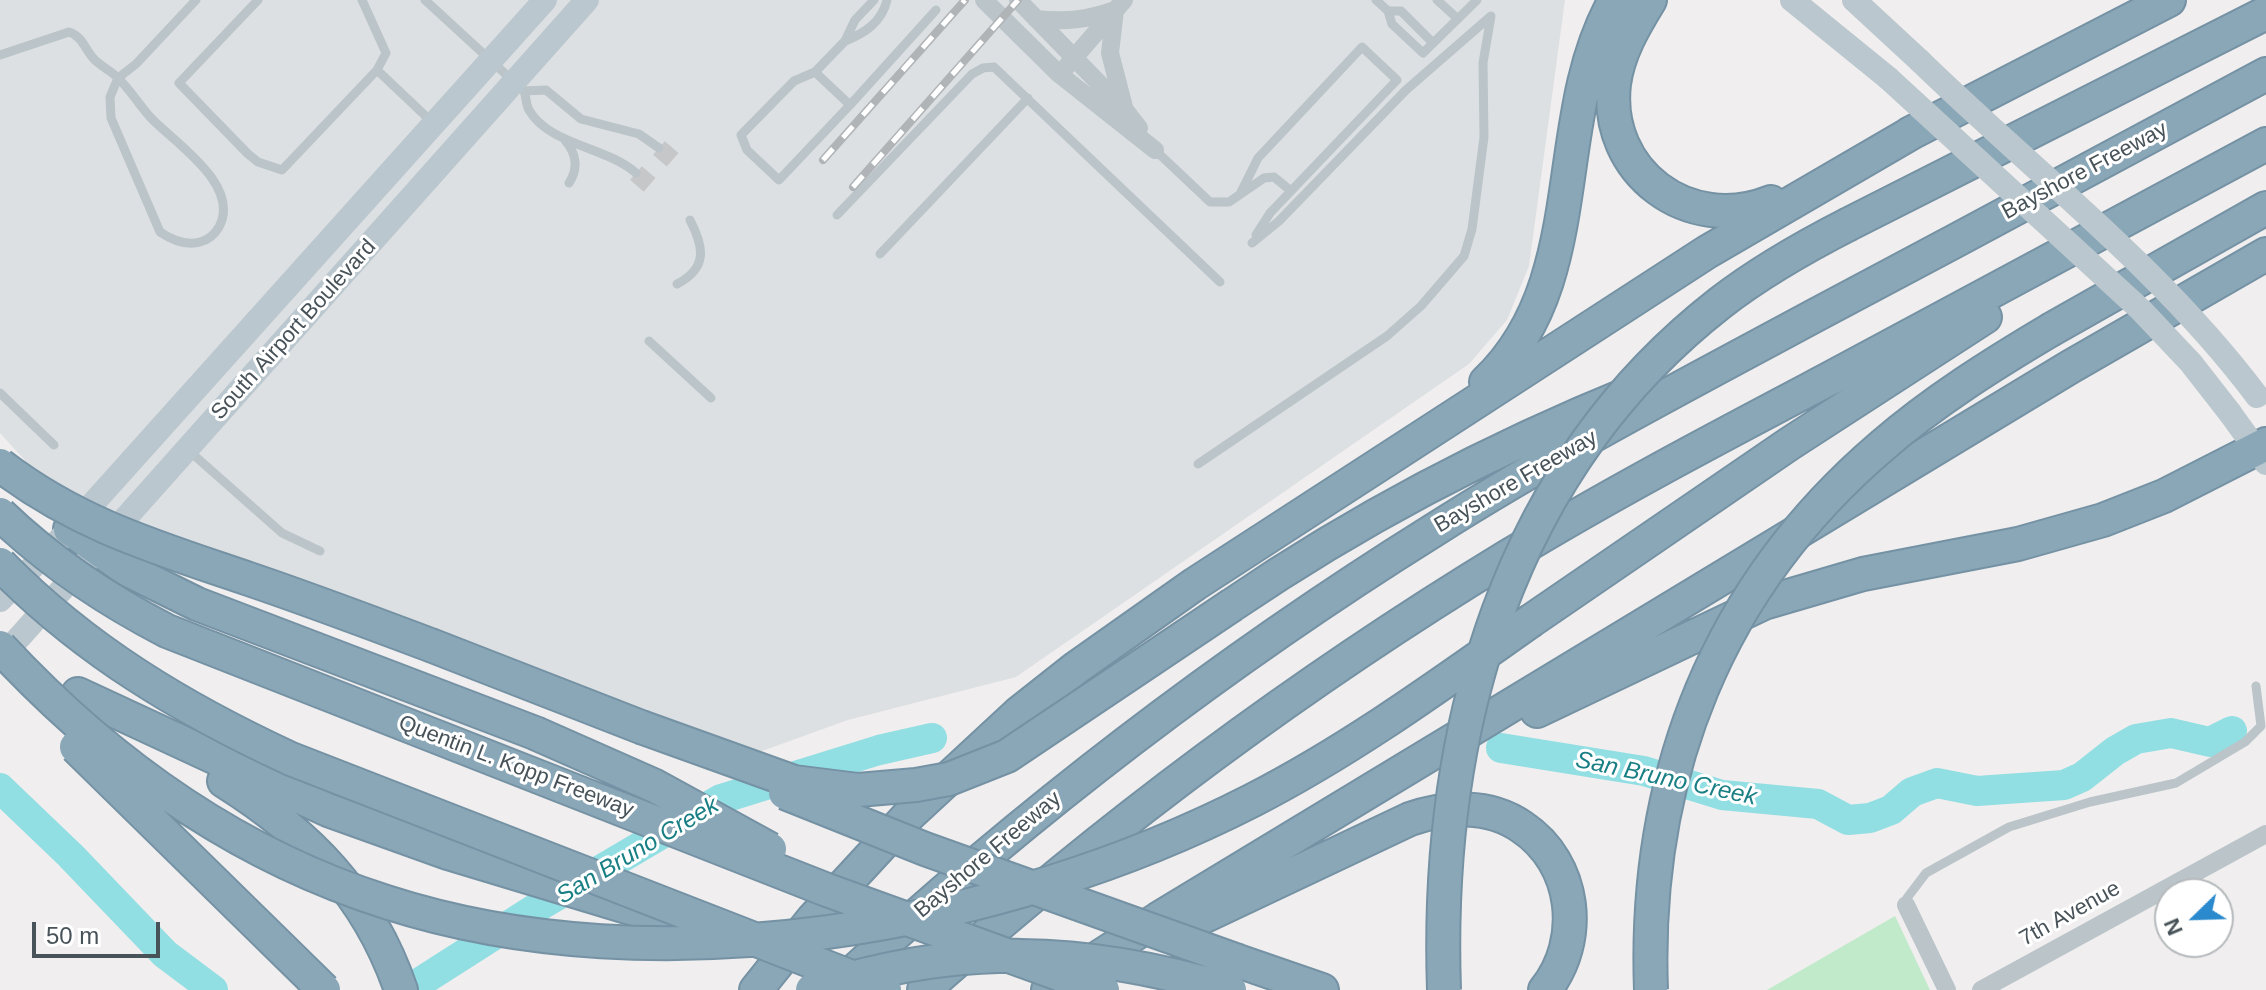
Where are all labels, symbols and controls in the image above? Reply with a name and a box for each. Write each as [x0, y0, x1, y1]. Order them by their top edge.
street label: Bayshore Freeway [1998, 116, 2172, 226]
street label: South Airport Boulevard [206, 234, 382, 426]
street label: Bayshore Freeway [1430, 425, 1602, 539]
street label: Quentin L. Kopp Freeway [395, 710, 637, 824]
water label: San Bruno Creek [1573, 746, 1759, 812]
street label: Bayshore Freeway [909, 786, 1067, 924]
water label: San Bruno Creek [552, 791, 724, 911]
street label: 7th Avenue [2015, 876, 2125, 952]
north arrow [2154, 878, 2234, 958]
scale bar [36, 906, 164, 956]
text: N [2159, 915, 2188, 939]
text: 50 m [46, 922, 99, 949]

